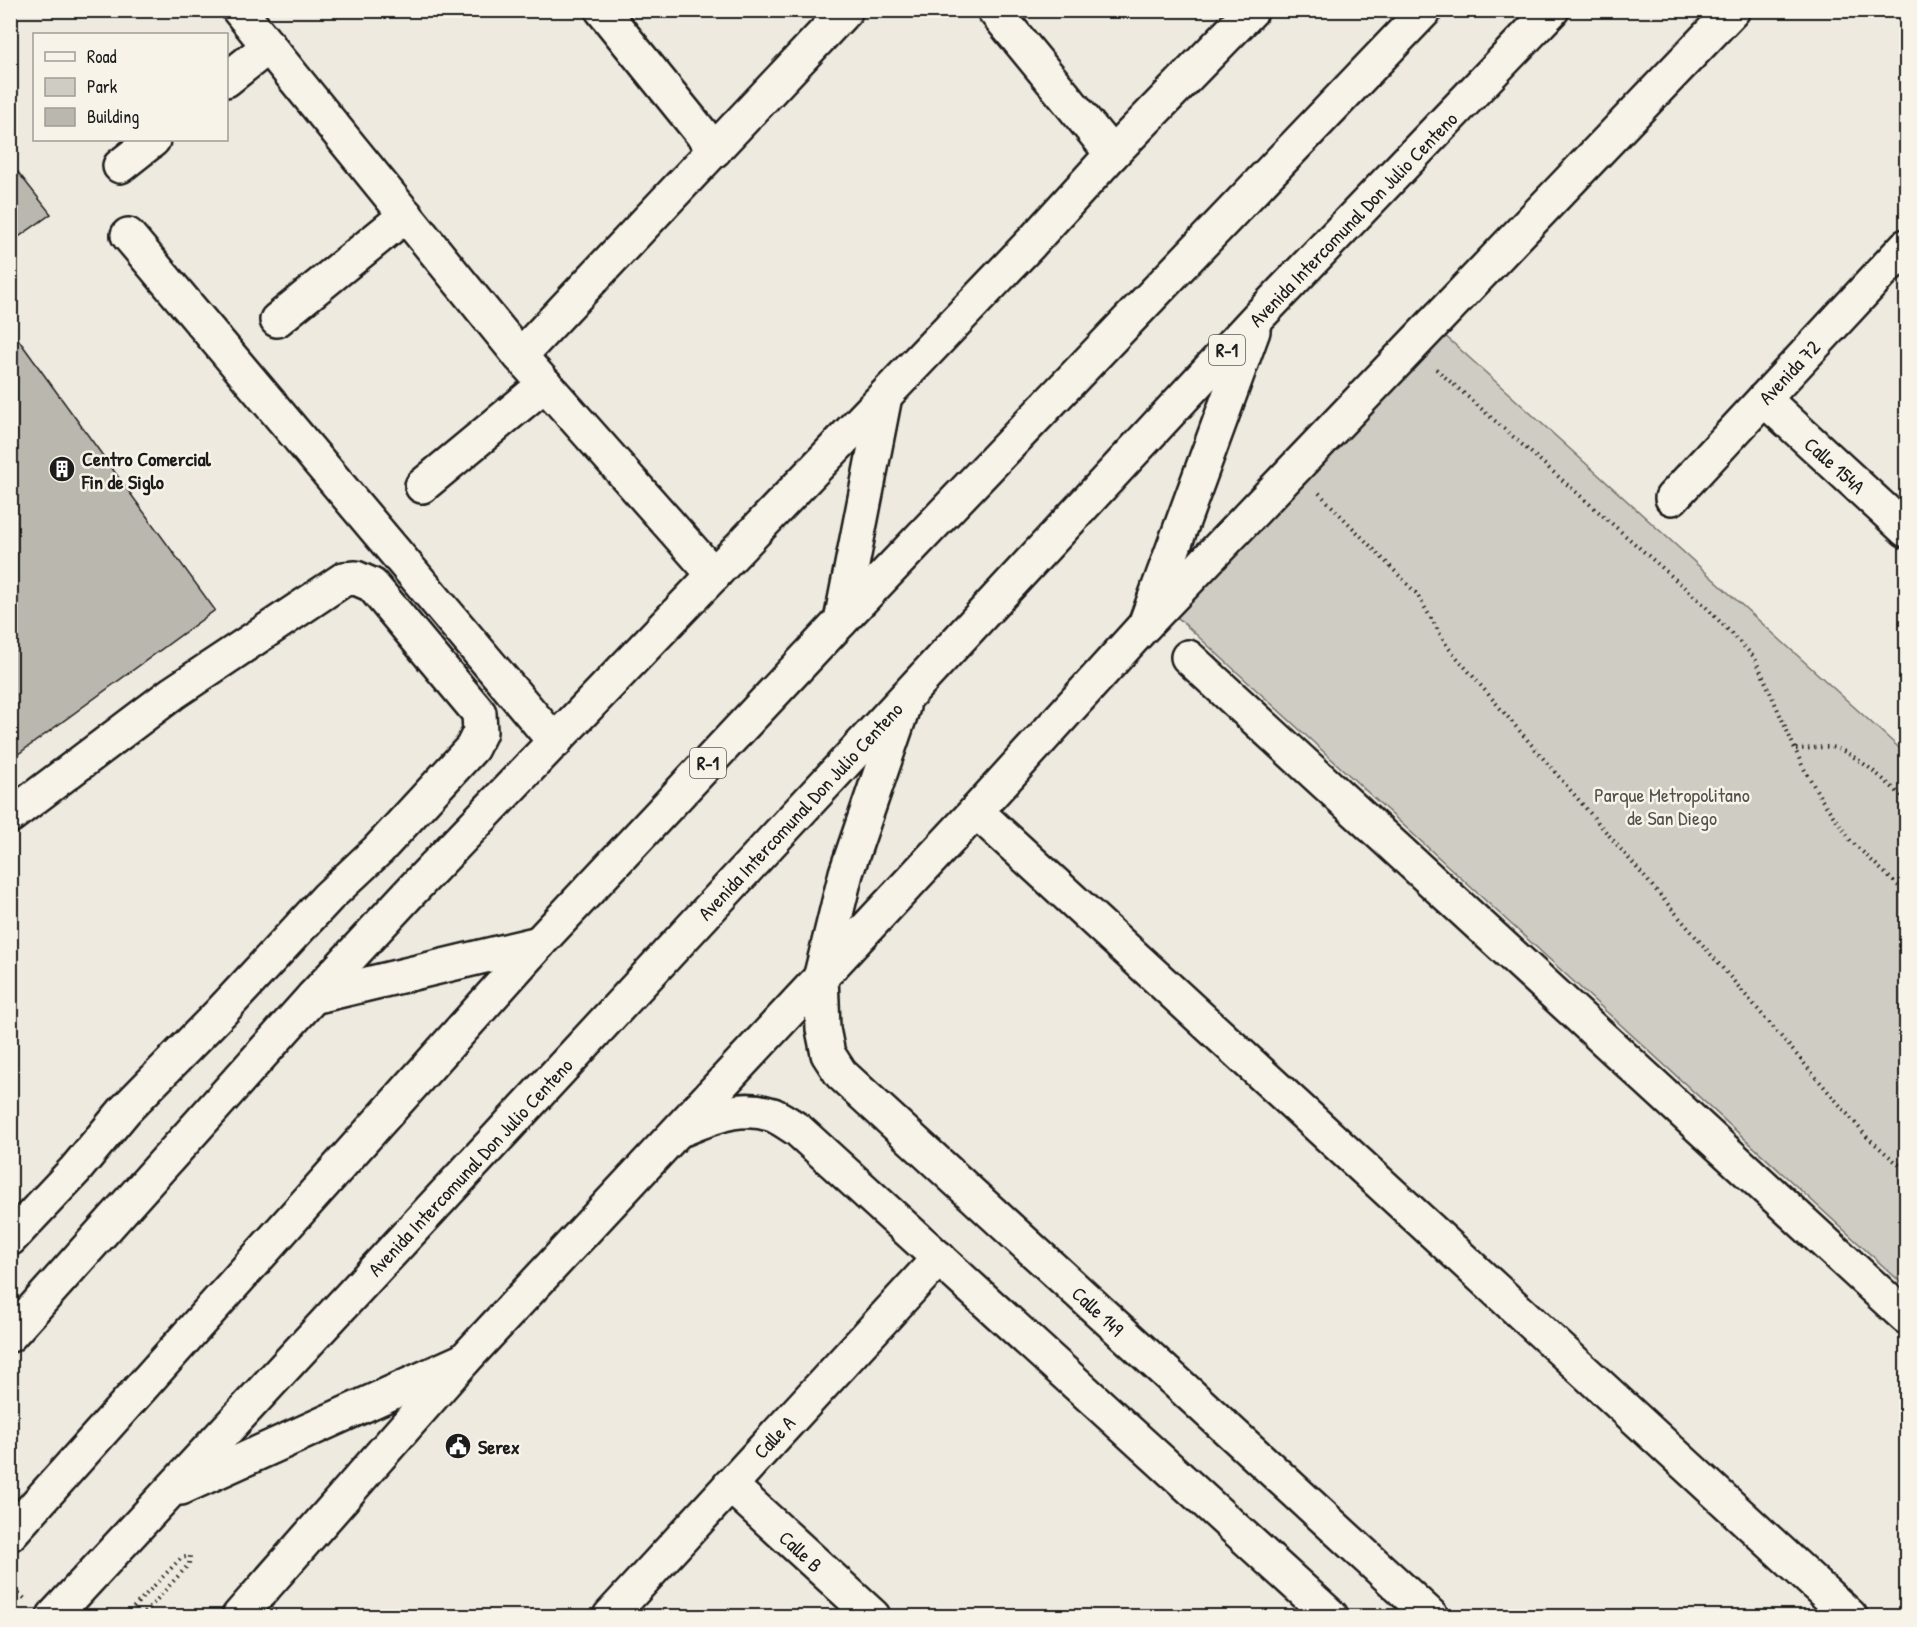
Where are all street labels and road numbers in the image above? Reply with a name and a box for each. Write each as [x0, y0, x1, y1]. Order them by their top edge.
street label: Avenida Intercomunal Don Julio Centeno [1243, 106, 1463, 332]
street label: Avenida 72 [1752, 334, 1826, 410]
road number: R-1 [1209, 335, 1245, 365]
street label: Calle 154A [1799, 431, 1871, 500]
street label: Avenida Intercomunal Don Julio Centeno [692, 696, 908, 926]
road number: R-1 [690, 748, 726, 778]
street label: Avenida Intercomunal Don Julio Centeno [362, 1052, 578, 1282]
street label: Calle 149 [1066, 1280, 1130, 1342]
street label: Calle A [747, 1409, 801, 1464]
street label: Calle B [773, 1524, 829, 1578]

